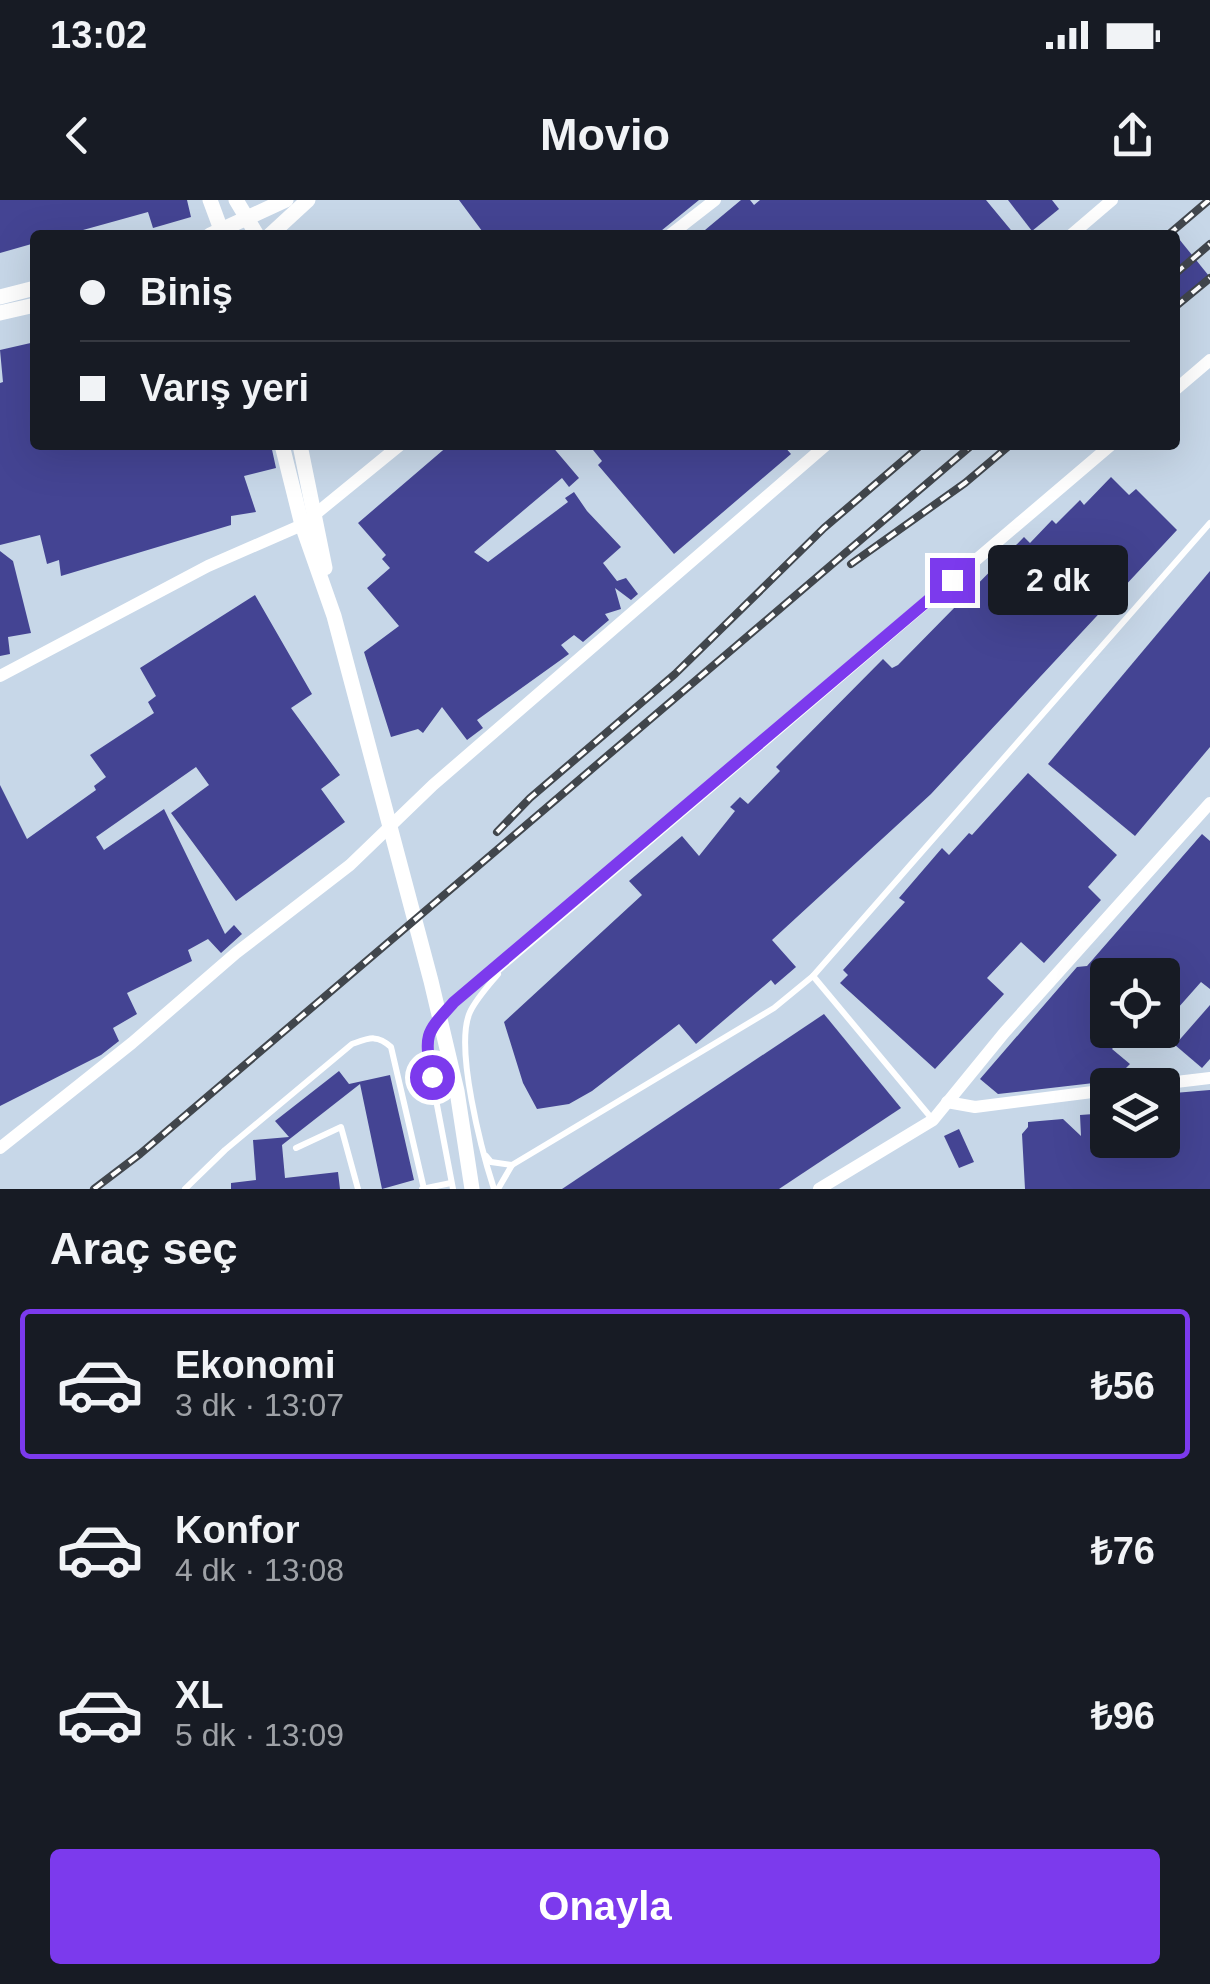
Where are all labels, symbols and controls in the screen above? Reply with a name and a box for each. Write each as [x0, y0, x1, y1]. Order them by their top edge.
text: 13:02 [50, 14, 147, 56]
icon: back [50, 108, 105, 163]
icon: share [1105, 108, 1160, 163]
text: Movio [540, 109, 670, 160]
text: Biniş [140, 271, 233, 313]
text: Varış yeri [140, 367, 309, 409]
callout: 2 dk [987, 545, 1127, 615]
route end [930, 558, 975, 603]
text: 2 dk [1026, 562, 1090, 598]
map controls [1090, 958, 1180, 1158]
button: locate [1090, 958, 1180, 1048]
route start [410, 1055, 455, 1100]
button: layers [1090, 1068, 1180, 1158]
text: Araç seç [50, 1223, 238, 1274]
icon: car [55, 1339, 145, 1429]
text: Ekonomi [175, 1344, 335, 1386]
text: ₺56 [1091, 1365, 1155, 1407]
text: 3 dk · 13:07 [175, 1387, 344, 1423]
icon: car [55, 1504, 145, 1594]
text: Konfor [175, 1509, 300, 1551]
text: ₺76 [1091, 1530, 1155, 1572]
text: 4 dk · 13:08 [175, 1552, 344, 1588]
icon: car [55, 1669, 145, 1759]
text: XL [175, 1674, 224, 1716]
text: ₺96 [1091, 1695, 1155, 1737]
text: 5 dk · 13:09 [175, 1717, 344, 1753]
button: Onayla [50, 1849, 1160, 1964]

